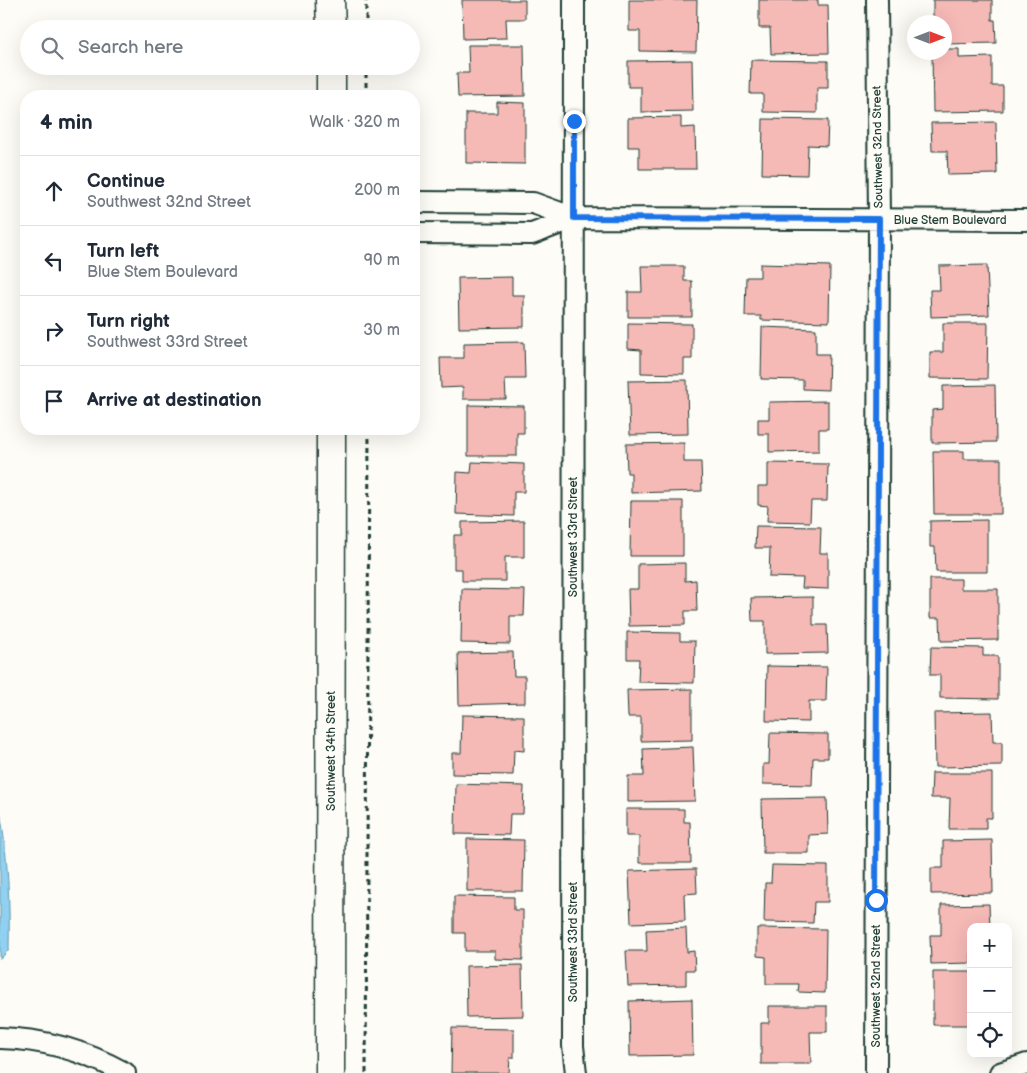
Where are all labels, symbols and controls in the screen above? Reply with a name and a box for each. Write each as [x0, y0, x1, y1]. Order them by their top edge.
north arrow [907, 15, 952, 60]
search box [20, 20, 420, 75]
icon: search [38, 34, 66, 62]
text: Search here [78, 36, 183, 59]
street label: Southwest 32nd Street [869, 85, 887, 209]
text: 4 min [40, 110, 93, 135]
route end [563, 110, 586, 133]
text: Walk · 320 m [309, 113, 400, 132]
text: Continue [87, 170, 165, 193]
icon: ahead [40, 177, 68, 205]
text: 200 m [354, 181, 400, 200]
text: Southwest 32nd Street [87, 193, 251, 212]
street label: Blue Stem Boulevard [893, 213, 1007, 228]
text: Turn left [87, 240, 159, 263]
icon: left [40, 247, 68, 275]
text: 90 m [364, 251, 400, 270]
text: Blue Stem Boulevard [87, 263, 238, 282]
text: Turn right [87, 310, 170, 333]
icon: right [40, 317, 68, 345]
text: 30 m [363, 321, 400, 340]
text: Southwest 33rd Street [87, 333, 248, 352]
icon: arrive [40, 387, 68, 415]
text: Arrive at destination [87, 389, 262, 412]
street label: Southwest 33rd Street [566, 476, 581, 597]
street label: Southwest 34th Street [324, 691, 339, 811]
street label: Southwest 33rd Street [566, 881, 581, 1002]
route start [865, 889, 888, 912]
map controls [967, 923, 1012, 1058]
button: + [967, 923, 1012, 968]
street label: Southwest 32nd Street [869, 924, 884, 1047]
button: − [967, 968, 1012, 1013]
button: locate [967, 1013, 1012, 1058]

